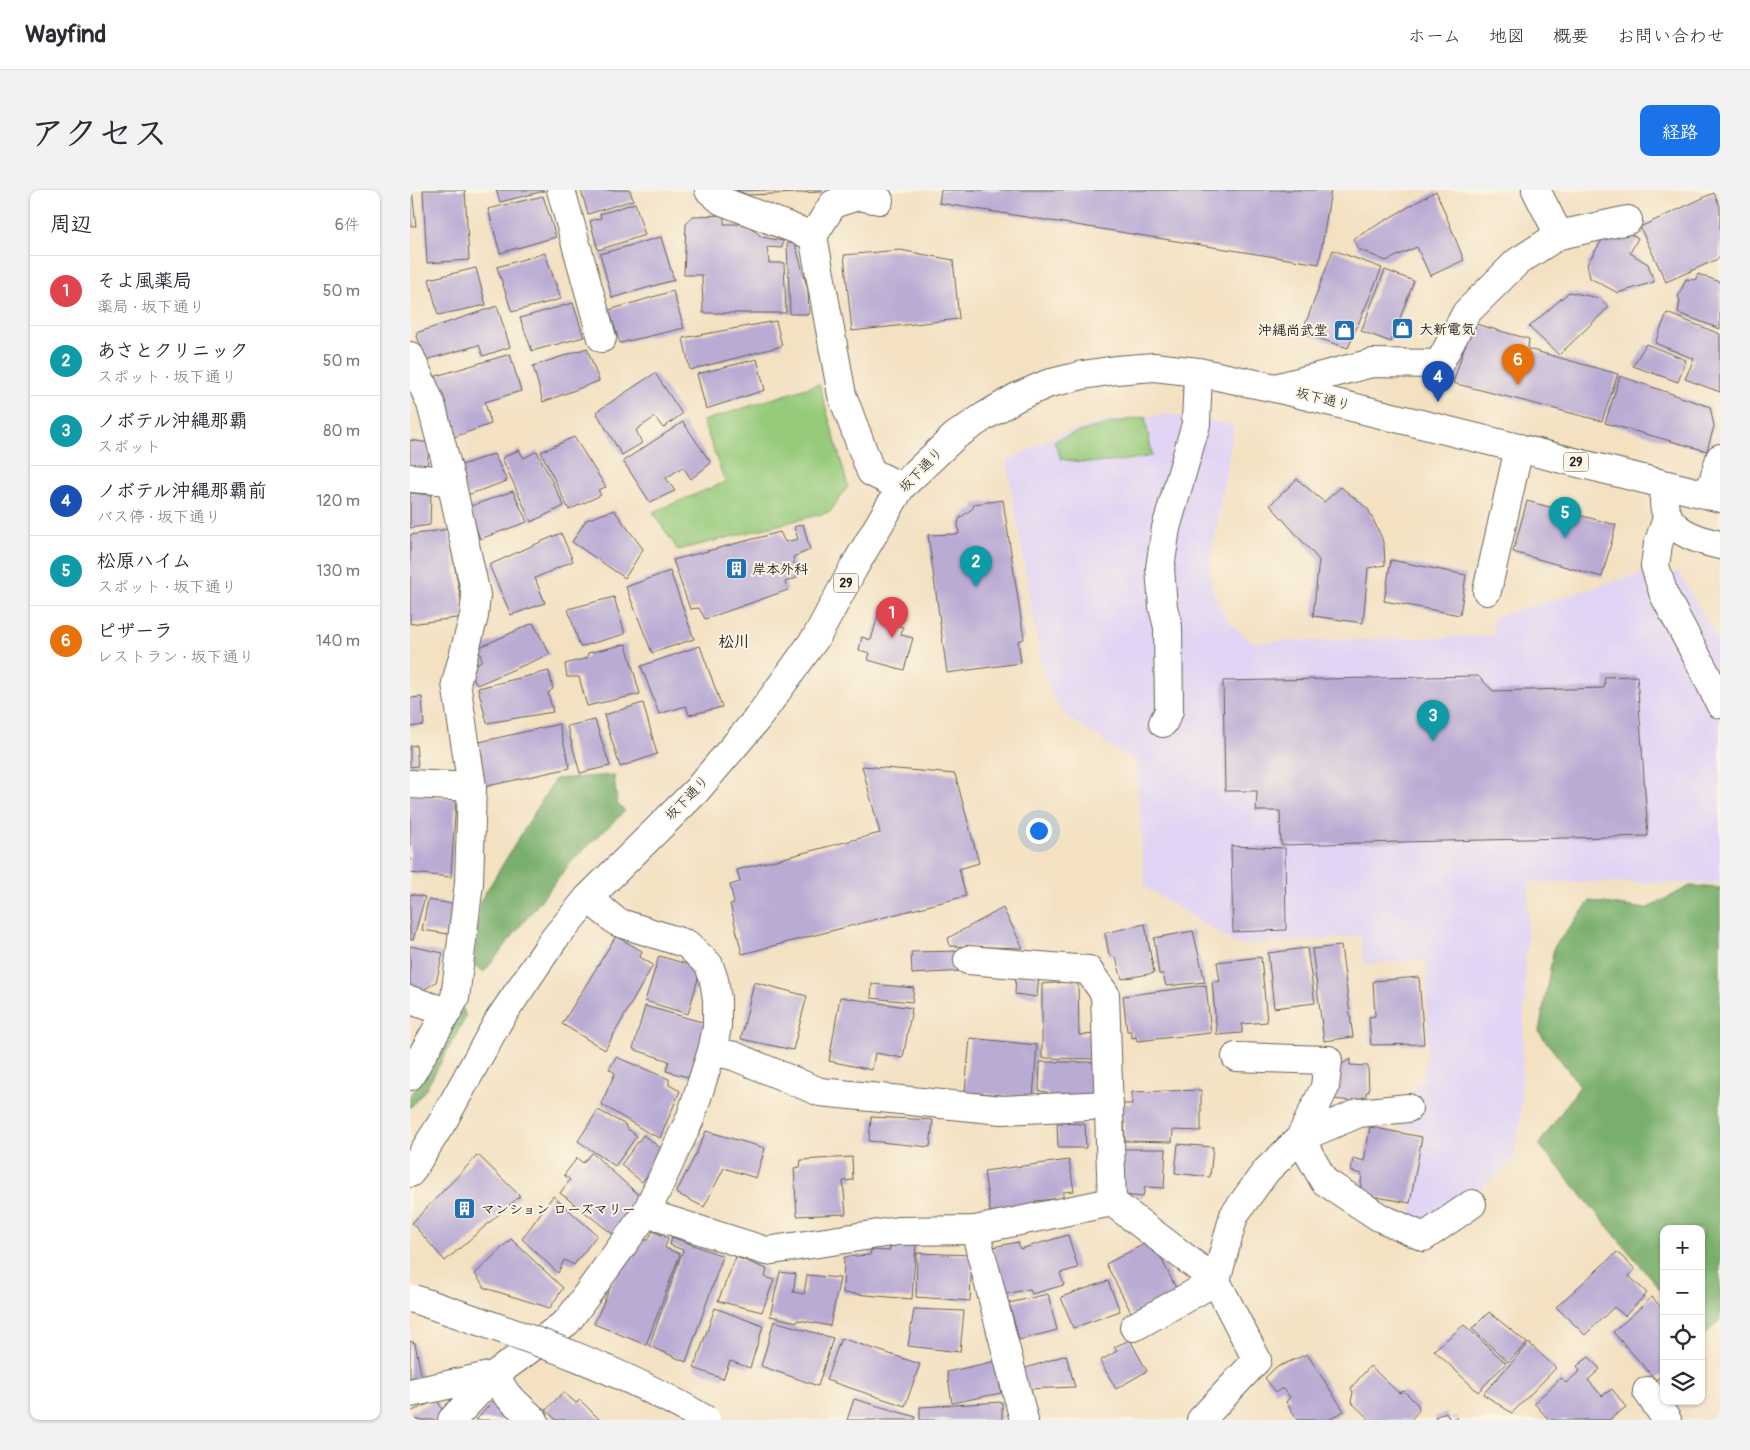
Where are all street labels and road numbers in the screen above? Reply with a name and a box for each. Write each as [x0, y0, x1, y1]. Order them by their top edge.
street label: 坂下通り [1294, 384, 1352, 414]
street label: 坂下通り [895, 444, 947, 496]
road number: 29 [1564, 452, 1588, 472]
road number: 29 [834, 573, 858, 592]
street label: 坂下通り [661, 772, 713, 824]

